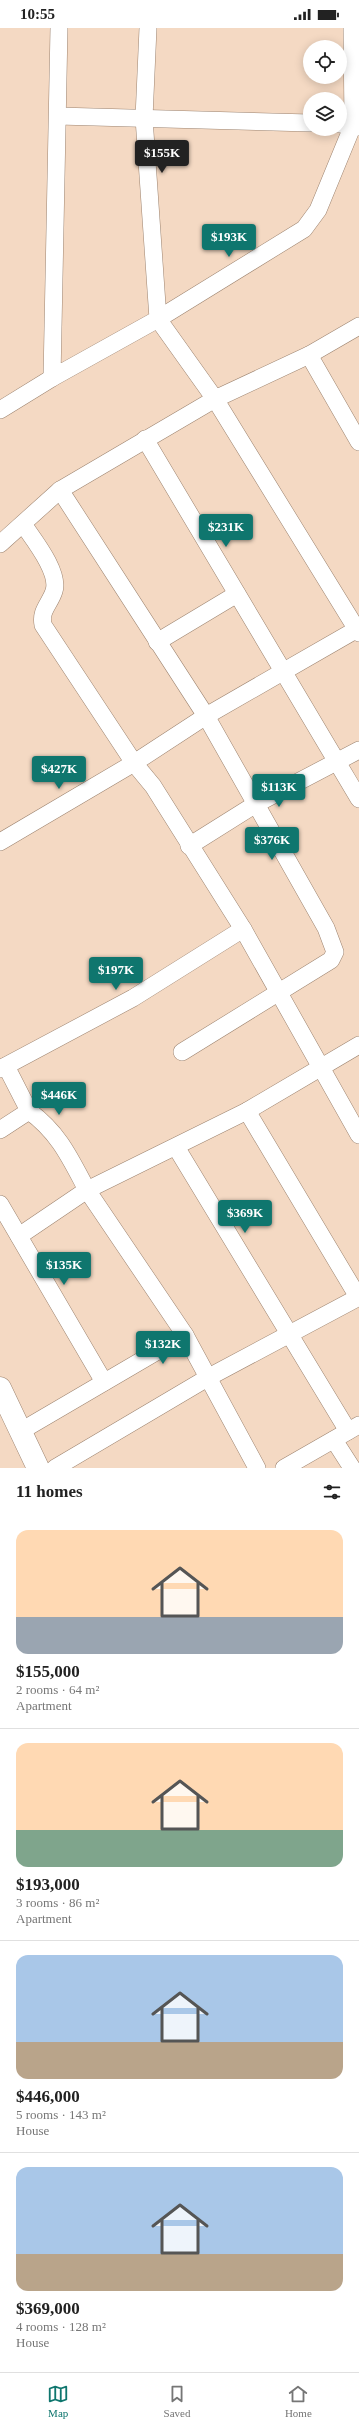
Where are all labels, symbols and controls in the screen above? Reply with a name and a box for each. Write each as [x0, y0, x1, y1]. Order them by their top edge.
text: 10:55 [20, 6, 55, 22]
map controls [303, 40, 347, 136]
button: locate [303, 40, 347, 84]
button: layers [303, 92, 347, 136]
pin: $155K [134, 140, 190, 174]
text: $155K [144, 145, 180, 160]
pin: $193K [201, 224, 257, 258]
text: $193K [211, 229, 247, 244]
pin: $231K [198, 514, 254, 548]
text: $231K [208, 519, 244, 534]
pin: $427K [31, 756, 87, 790]
text: $427K [41, 761, 77, 776]
pin: $113K [251, 774, 307, 808]
text: $113K [261, 779, 297, 794]
pin: $376K [244, 827, 300, 861]
text: $376K [254, 832, 290, 847]
pin: $197K [88, 957, 144, 991]
text: $197K [98, 962, 134, 977]
pin: $446K [31, 1082, 87, 1116]
text: $446K [41, 1087, 77, 1102]
pin: $369K [217, 1200, 273, 1234]
text: $369K [227, 1205, 263, 1220]
pin: $135K [36, 1252, 92, 1286]
text: $135K [46, 1257, 82, 1272]
pin: $132K [135, 1331, 191, 1365]
text: $132K [145, 1336, 181, 1351]
icon: filters [321, 1481, 343, 1503]
text: 11 homes [16, 1482, 83, 1501]
icon: home [144, 1556, 216, 1628]
text: $155,000 [16, 1662, 80, 1681]
text: 2 rooms · 64 m² [16, 1682, 99, 1697]
text: Apartment [16, 1698, 72, 1713]
icon: home [144, 1769, 216, 1841]
text: $193,000 [16, 1875, 80, 1894]
text: 3 rooms · 86 m² [16, 1895, 99, 1910]
text: Apartment [16, 1911, 72, 1926]
icon: home [144, 1981, 216, 2053]
text: $446,000 [16, 2087, 80, 2106]
text: 5 rooms · 143 m² [16, 2107, 106, 2122]
text: House [16, 2123, 49, 2138]
icon: home [144, 2193, 216, 2265]
text: $369,000 [16, 2299, 80, 2318]
text: 4 rooms · 128 m² [16, 2319, 106, 2334]
text: House [16, 2335, 49, 2350]
tab: Map [47, 2383, 69, 2419]
tab: Saved [164, 2383, 191, 2419]
tab: Home [285, 2383, 312, 2419]

